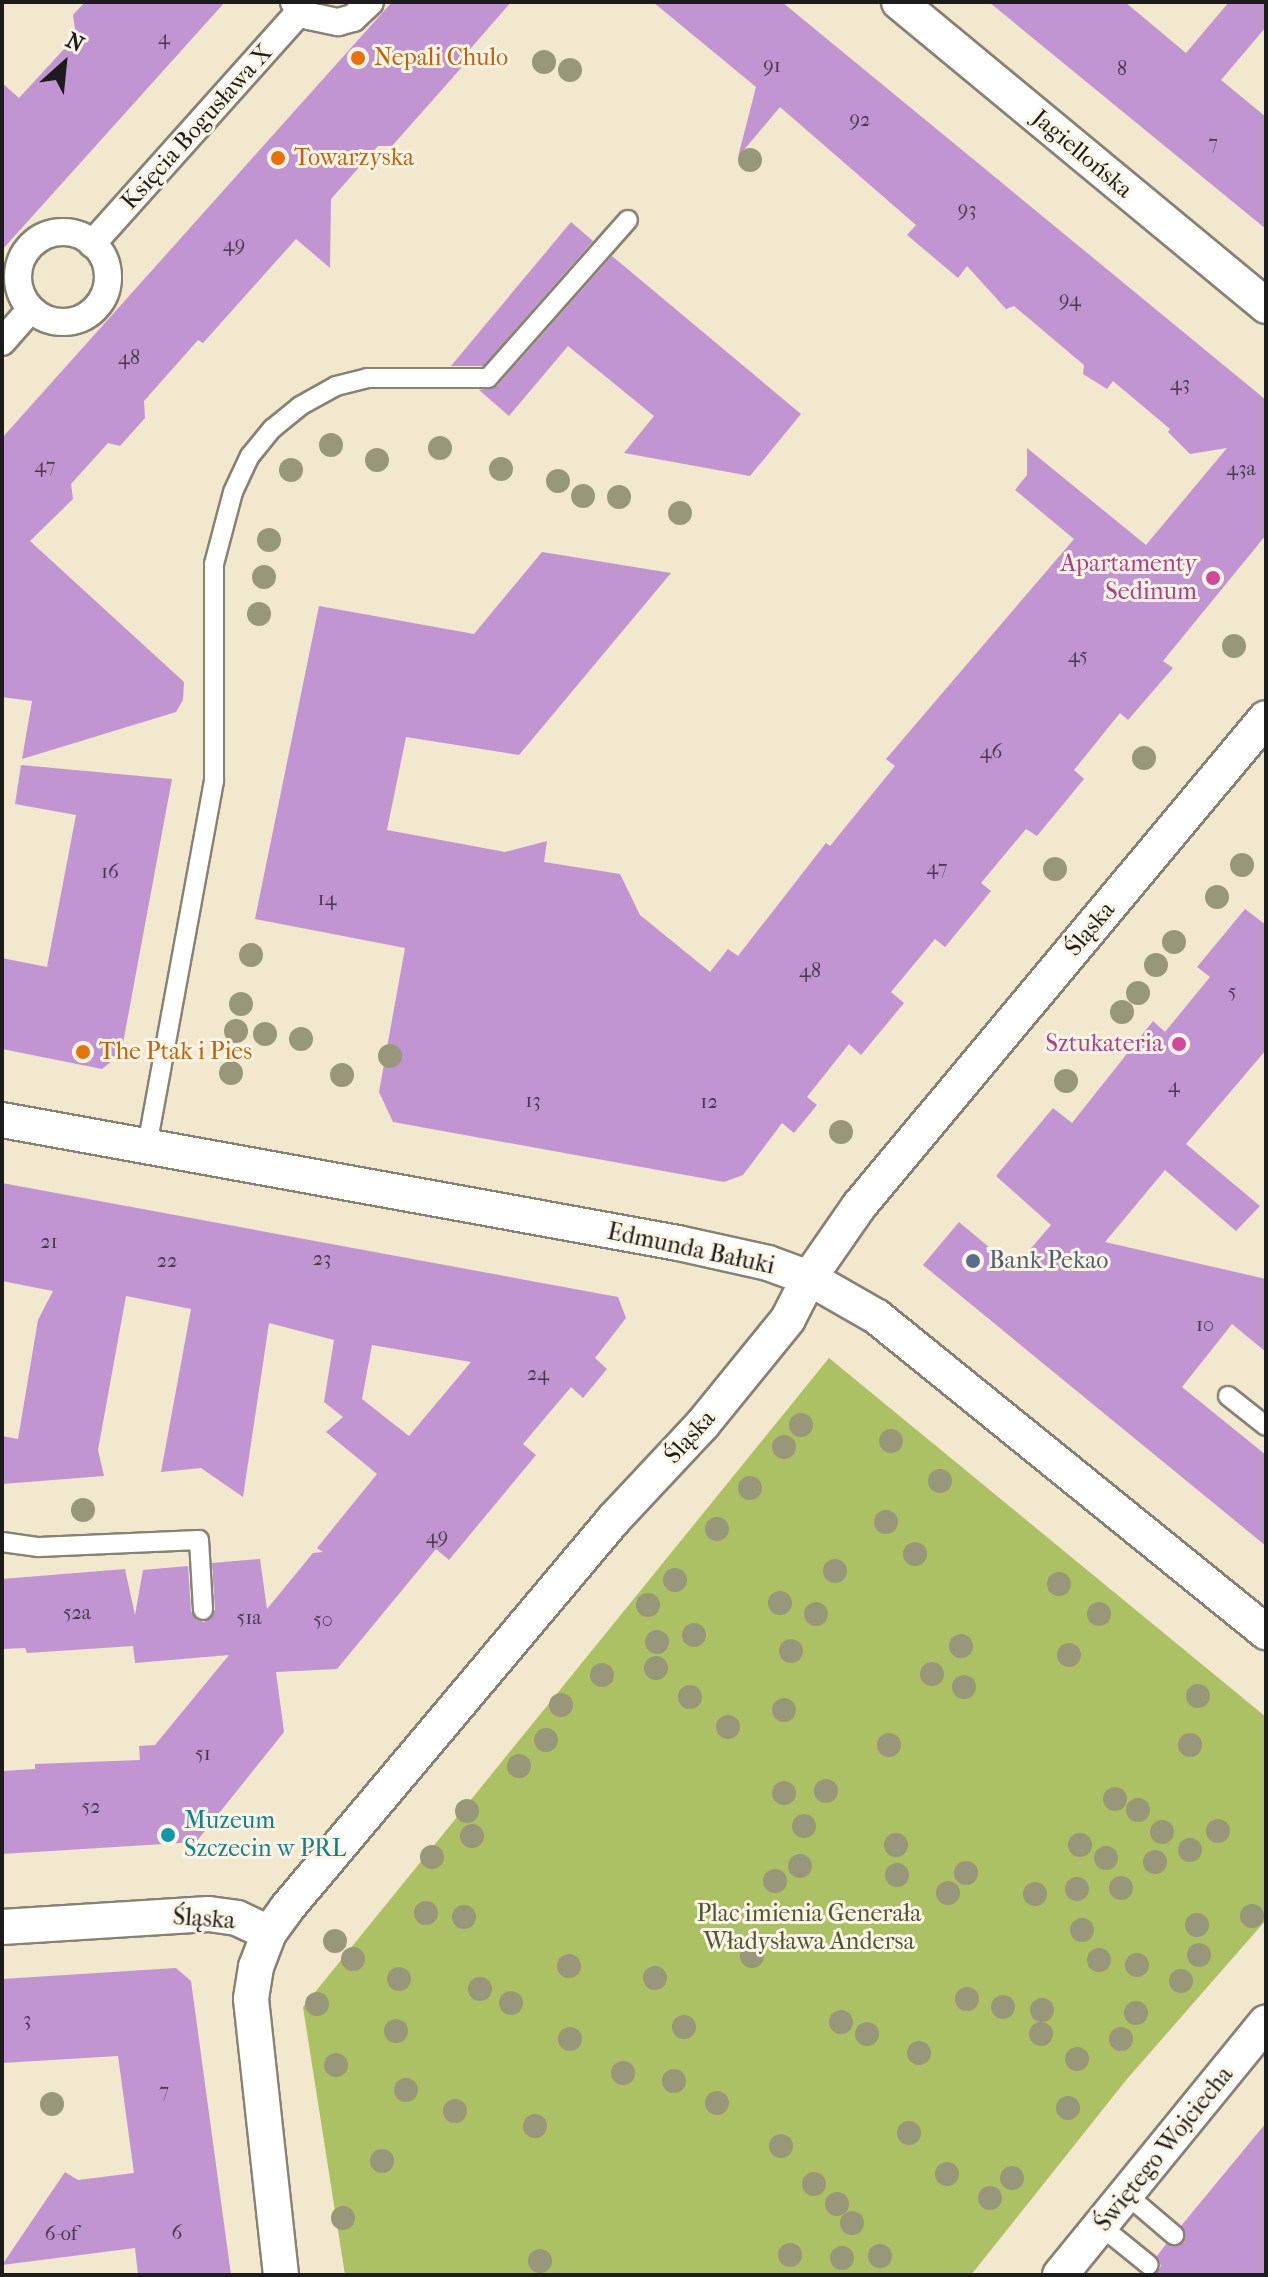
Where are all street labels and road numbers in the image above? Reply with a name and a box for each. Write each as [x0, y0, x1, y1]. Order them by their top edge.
street label: Księcia Bogusława X [115, 39, 279, 215]
street label: Jagiellońska [1026, 104, 1138, 204]
street label: Śląska [1059, 896, 1121, 962]
street label: Edmunda Bałuki [605, 1217, 777, 1281]
street label: Śląska [658, 1404, 722, 1470]
street label: Śląska [172, 1902, 236, 1936]
street label: Świętego Wojciecha [1089, 2061, 1239, 2237]

